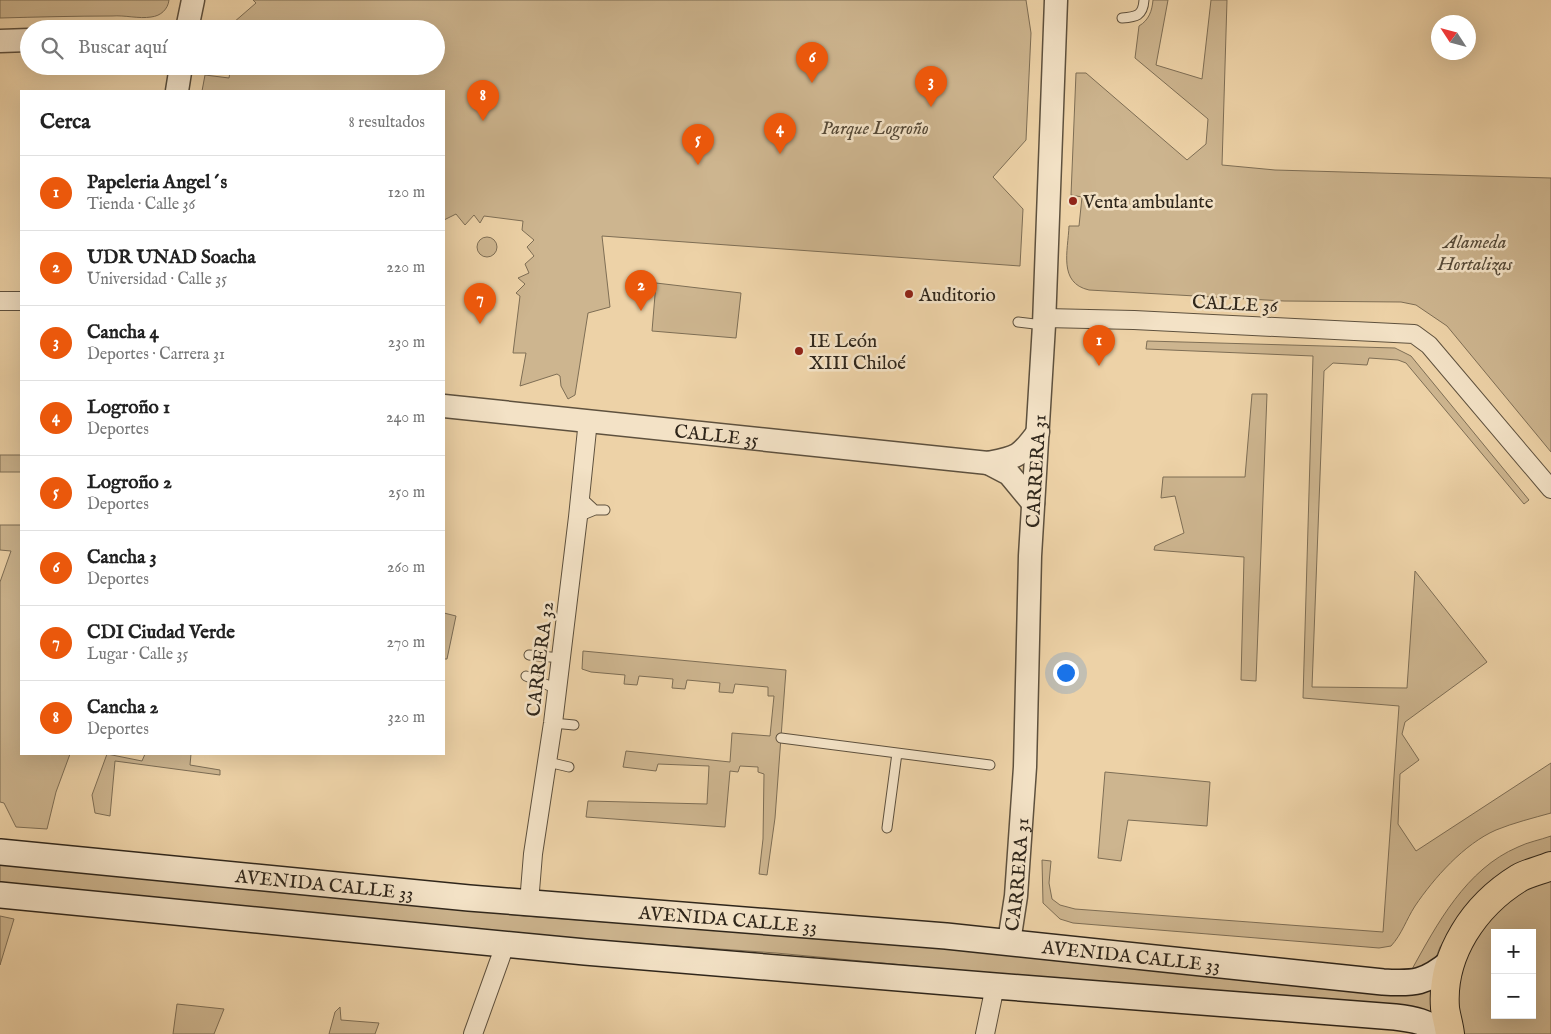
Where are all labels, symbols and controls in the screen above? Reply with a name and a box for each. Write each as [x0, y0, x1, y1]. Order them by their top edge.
north arrow [1431, 15, 1476, 60]
search box [20, 20, 445, 75]
icon: search [38, 34, 66, 62]
text: Buscar aquí [78, 36, 167, 60]
pin: 6 [796, 42, 828, 83]
pin: 3 [915, 66, 947, 107]
pin: 8 [467, 80, 499, 121]
text: Cerca [40, 109, 90, 136]
text: 8 resultados [349, 113, 425, 133]
pin: 4 [764, 113, 796, 154]
park label: Parque Logroño [821, 117, 929, 141]
pin: 5 [682, 124, 714, 165]
text: Papeleria Angel´s [87, 171, 227, 195]
text: 1 [53, 183, 59, 203]
text: 120 m [388, 183, 425, 203]
place label: Venta ambulante [1082, 191, 1214, 215]
text: Tienda · Calle 36 [87, 195, 195, 215]
marker: Venta ambulante [1067, 195, 1079, 207]
park label: Alameda Hortalizas [1437, 231, 1513, 277]
text: UDR UNAD Soacha [87, 246, 256, 270]
text: 2 [52, 258, 60, 278]
text: 220 m [386, 258, 425, 278]
text: Universidad · Calle 35 [87, 270, 227, 290]
pin: 2 [625, 270, 657, 311]
pin: 7 [464, 283, 496, 324]
place label: Auditorio [918, 284, 996, 308]
marker: Auditorio [903, 288, 915, 300]
street label: CALLE 36 [1191, 291, 1279, 319]
text: Cancha 4 [87, 321, 159, 345]
pin: 1 [1083, 325, 1115, 366]
place label: IE León XIII Chiloé [809, 330, 906, 376]
text: 3 [53, 333, 59, 353]
text: 230 m [388, 333, 425, 353]
text: Deportes · Carrera 31 [87, 345, 225, 365]
marker: IE León XIII Chiloé [793, 345, 805, 357]
text: Logroño 1 [87, 396, 170, 420]
text: 4 [52, 408, 60, 428]
text: 240 m [386, 408, 425, 428]
street label: CARRERA 31 [1022, 414, 1053, 529]
text: Deportes [87, 420, 149, 440]
street label: CALLE 35 [673, 420, 760, 453]
text: Logroño 2 [87, 471, 172, 495]
text: 5 [53, 483, 59, 503]
text: 250 m [388, 483, 425, 503]
text: Deportes [87, 495, 149, 515]
text: Cancha 3 [87, 546, 157, 570]
text: 6 [53, 558, 59, 578]
text: 260 m [387, 558, 425, 578]
text: Deportes [87, 570, 149, 590]
street label: CARRERA 32 [522, 600, 560, 718]
text: CDI Ciudad Verde [87, 621, 235, 645]
text: 7 [52, 633, 60, 653]
text: 270 m [386, 633, 425, 653]
text: Lugar · Calle 35 [87, 645, 188, 665]
your location [1053, 660, 1079, 686]
text: Cancha 2 [87, 696, 158, 720]
text: 8 [53, 708, 59, 728]
text: 320 m [388, 708, 425, 728]
text: Deportes [87, 720, 149, 740]
street label: CARRERA 31 [1001, 817, 1035, 933]
street label: AVENIDA CALLE 33 [233, 865, 415, 906]
street label: AVENIDA CALLE 33 [637, 901, 818, 940]
map controls [1491, 929, 1536, 1019]
button: + [1491, 929, 1536, 974]
street label: AVENIDA CALLE 33 [1040, 936, 1221, 979]
button: − [1491, 974, 1536, 1019]

